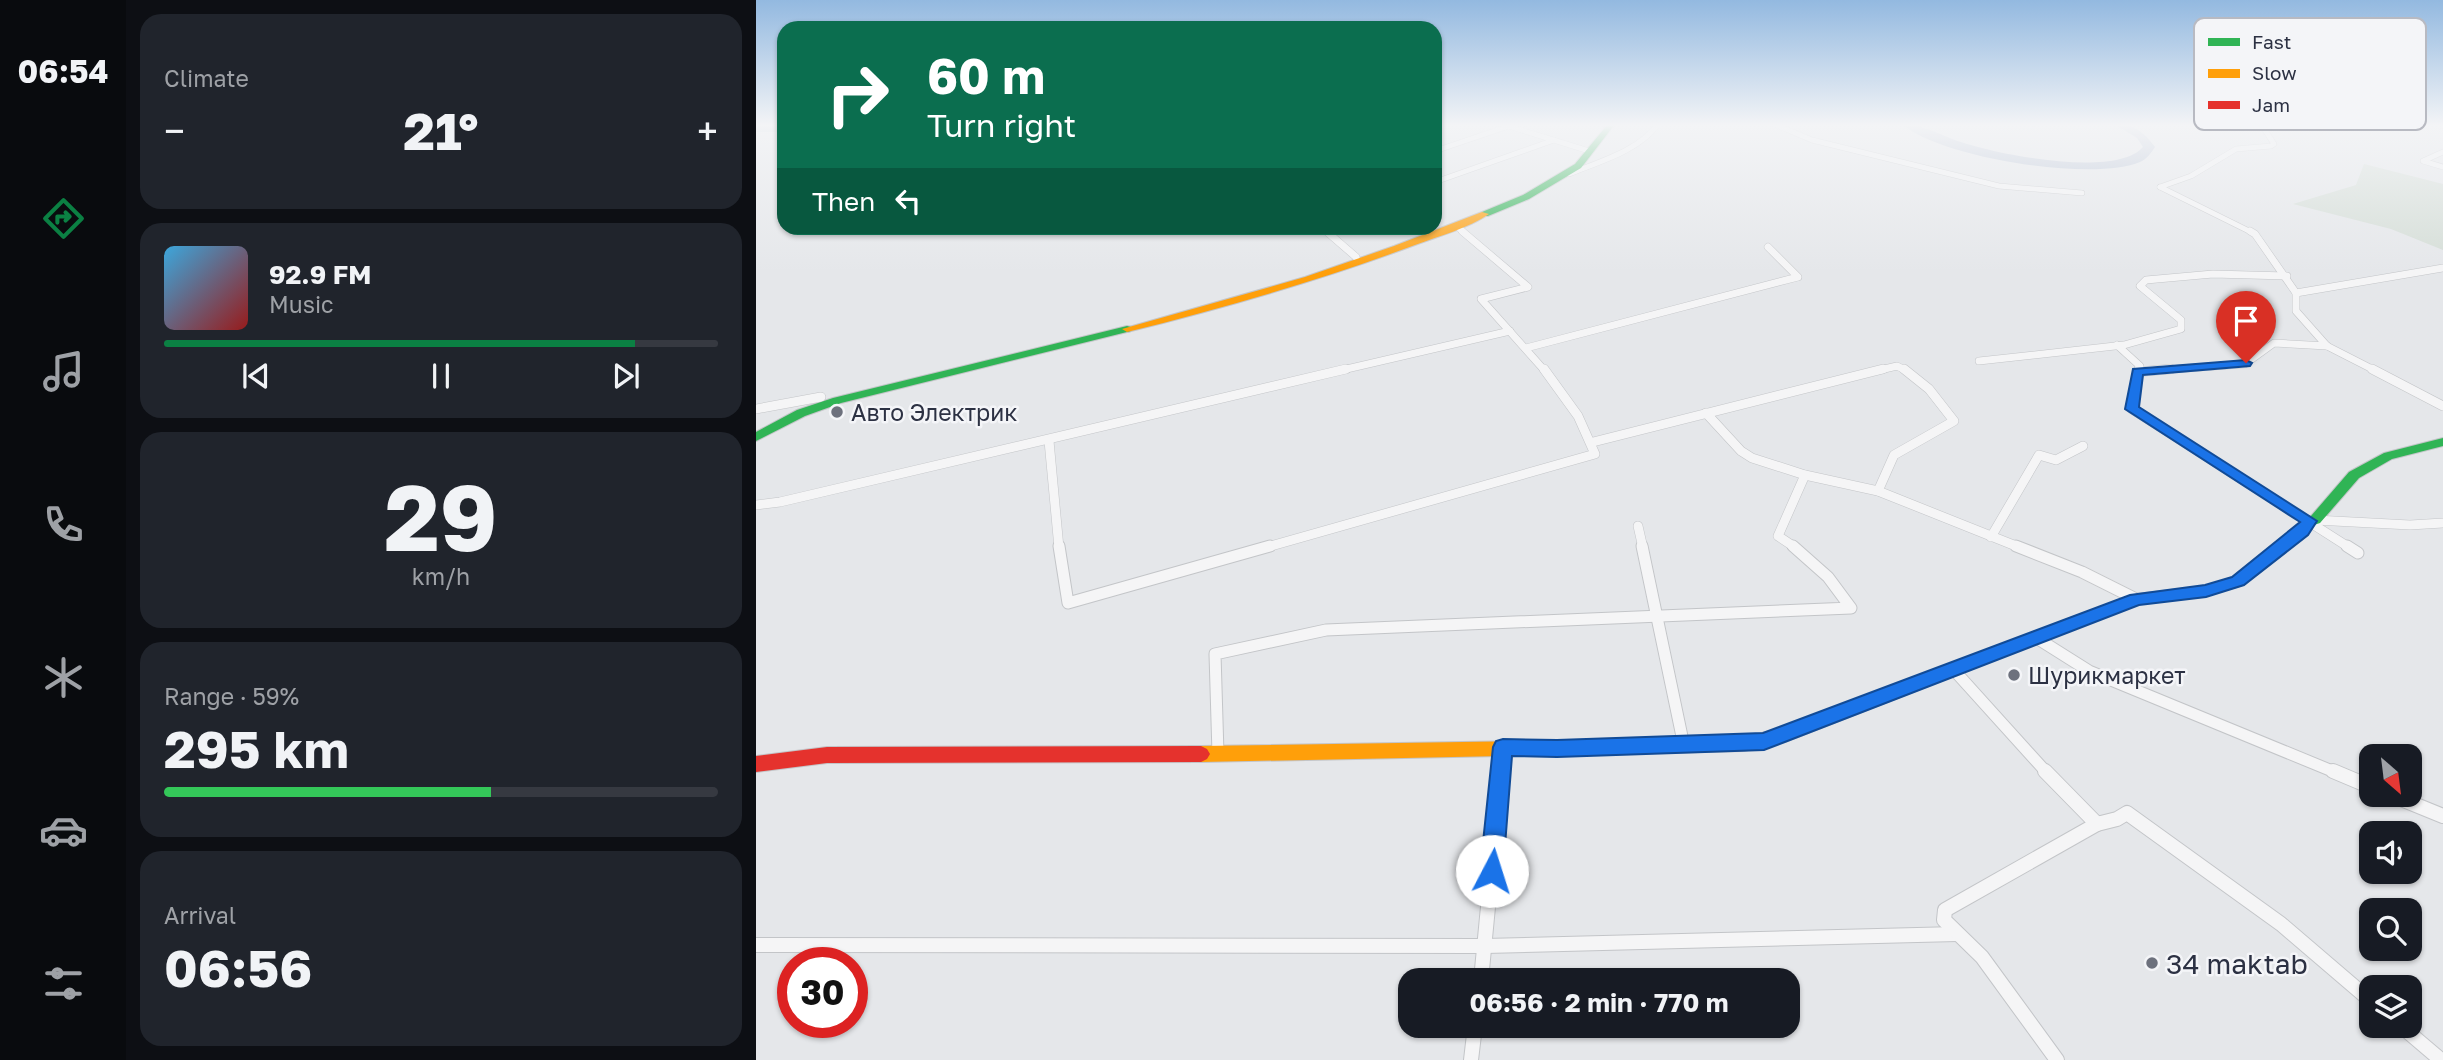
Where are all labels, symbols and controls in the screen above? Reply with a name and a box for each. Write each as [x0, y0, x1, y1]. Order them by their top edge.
legend [2194, 18, 2426, 130]
text: Fast [2252, 30, 2291, 53]
text: 60 m [927, 46, 1045, 105]
icon: right [812, 49, 903, 140]
text: 06:54 [18, 52, 108, 90]
text: Slow [2252, 61, 2297, 84]
text: Climate [164, 64, 249, 92]
text: Jam [2252, 93, 2290, 116]
text: 21° [403, 99, 479, 161]
text: Turn right [927, 106, 1076, 144]
text: − [164, 108, 185, 153]
text: + [697, 108, 718, 153]
icon: left [889, 182, 927, 220]
text: Then [812, 186, 875, 217]
icon: directions [39, 194, 88, 243]
text: 92.9 FM [269, 259, 371, 290]
text: Music [269, 290, 334, 318]
pin [2216, 291, 2276, 363]
icon: arrive [2227, 302, 2265, 340]
icon: music [39, 347, 88, 396]
icon: previous [237, 357, 275, 395]
icon: pause [422, 357, 460, 395]
icon: next [607, 357, 645, 395]
place label: Авто Электрик [851, 398, 1017, 426]
marker: Авто Электрик [829, 404, 845, 420]
text: 29 [384, 462, 498, 571]
icon: phone [39, 500, 88, 549]
text: km/h [412, 562, 470, 590]
icon: climate [39, 653, 88, 702]
place label: Шурикмаркет [2028, 661, 2185, 689]
marker: Шурикмаркет [2006, 667, 2022, 683]
text: Range · 59% [164, 682, 299, 710]
text: 295 km [164, 717, 349, 779]
north arrow [2359, 744, 2422, 807]
map controls [2359, 744, 2422, 1038]
icon: car [39, 806, 88, 855]
button: sound [2359, 821, 2422, 884]
position arrow [1455, 834, 1529, 908]
button: search [2359, 898, 2422, 961]
text: Arrival [164, 901, 236, 929]
text: 06:56 [164, 936, 312, 998]
speed limit sign: 30 [777, 947, 868, 1038]
place label: 34 maktab [2166, 947, 2308, 980]
marker: 34 maktab [2144, 955, 2160, 971]
icon: filters [39, 959, 88, 1008]
button: layers [2359, 975, 2422, 1038]
text: 06:56 · 2 min · 770 m [1469, 987, 1729, 1018]

